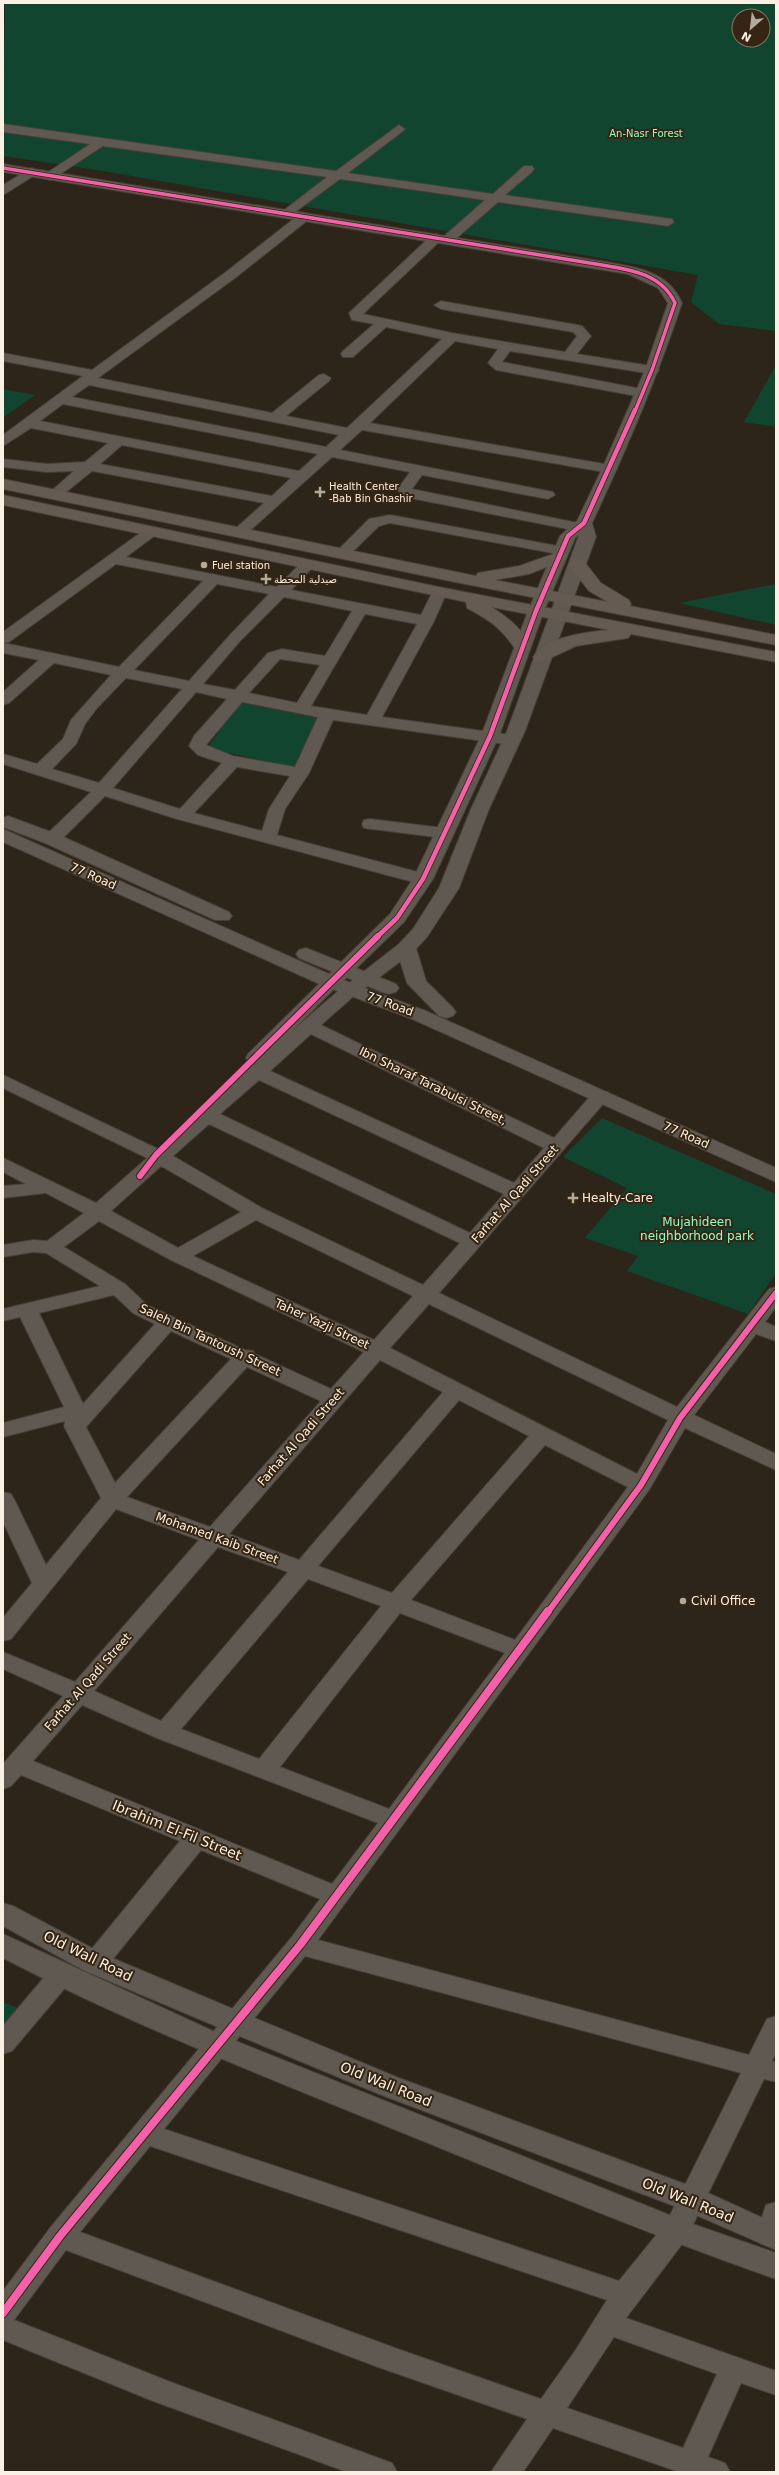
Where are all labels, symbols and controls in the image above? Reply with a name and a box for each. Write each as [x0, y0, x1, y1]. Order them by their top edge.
north arrow [731, 8, 771, 48]
text: N [739, 28, 754, 44]
park label: An-Nasr Forest [609, 128, 683, 139]
place label: Health Center -Bab Bin Ghashir [329, 481, 413, 504]
marker: Health Center -Bab Bin Ghashir [314, 486, 326, 498]
marker: Fuel station [199, 560, 209, 570]
place label: Fuel station [212, 560, 270, 571]
marker: صيدلية المحطة [261, 574, 271, 584]
place label: صيدلية المحطة [274, 574, 337, 585]
street label: 77 Road [68, 860, 118, 892]
street label: 77 Road [364, 989, 416, 1019]
street label: Ibn Sharaf Tarabulsi Street, [357, 1044, 509, 1128]
street label: 77 Road [661, 1119, 711, 1151]
street label: Farhat Al Qadi Street [469, 1142, 561, 1246]
place label: Healty-Care [582, 1191, 653, 1205]
marker: Healty-Care [567, 1192, 579, 1204]
park label: Mujahideen neighborhood park [640, 1215, 754, 1243]
street label: Taher Yazji Street [272, 1296, 372, 1352]
street label: Saleh Bin Tantoush Street [137, 1301, 283, 1379]
street label: Farhat Al Qadi Street [255, 1385, 347, 1489]
street label: Mohamed Kaib Street [154, 1509, 280, 1567]
place label: Civil Office [691, 1594, 755, 1608]
marker: Civil Office [678, 1596, 688, 1606]
street label: Farhat Al Qadi Street [42, 1630, 134, 1734]
street label: Ibrahim El-Fil Street [110, 1797, 244, 1863]
street label: Old Wall Road [41, 1928, 135, 1984]
street label: Old Wall Road [338, 2058, 434, 2110]
street label: Old Wall Road [640, 2174, 736, 2226]

